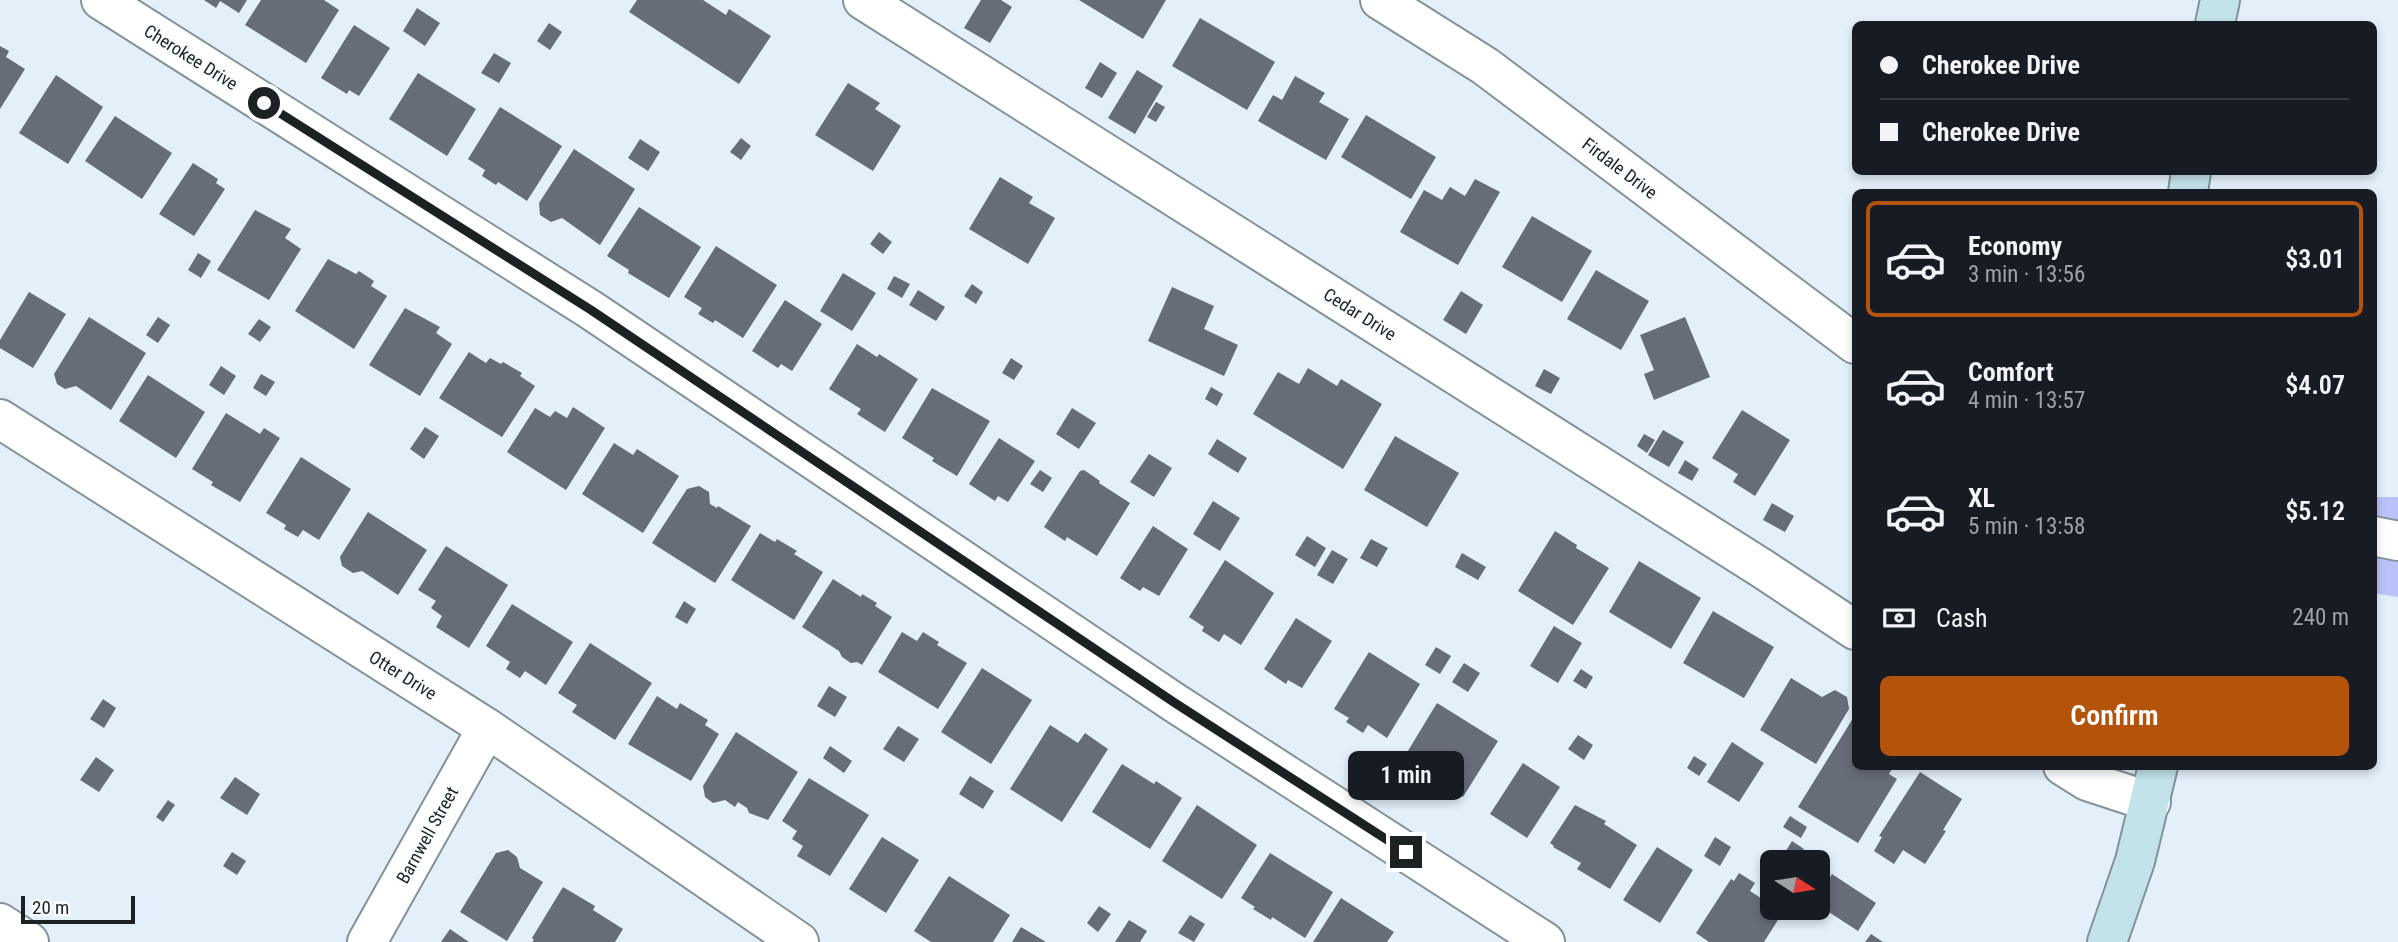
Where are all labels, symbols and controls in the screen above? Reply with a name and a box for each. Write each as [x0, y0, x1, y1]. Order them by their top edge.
street label: Cherokee Drive [140, 20, 242, 94]
text: Cherokee Drive [1922, 50, 2080, 80]
route start [248, 87, 280, 119]
text: Cherokee Drive [1922, 117, 2080, 147]
street label: Firdale Drive [1578, 133, 1662, 203]
icon: car [1884, 228, 1947, 291]
text: Economy [1968, 231, 2062, 261]
text: $3.01 [2285, 244, 2345, 274]
text: 3 min · 13:56 [1968, 261, 2085, 288]
street label: Cedar Drive [1320, 283, 1400, 345]
icon: car [1884, 354, 1947, 417]
text: Comfort [1968, 357, 2054, 387]
text: $4.07 [2285, 370, 2345, 400]
text: 4 min · 13:57 [1968, 387, 2085, 414]
icon: car [1884, 480, 1947, 543]
text: XL [1968, 483, 1995, 513]
text: $5.12 [2285, 496, 2345, 526]
text: 5 min · 13:58 [1968, 513, 2085, 540]
icon: cash [1880, 599, 1918, 637]
text: Cash [1936, 603, 1988, 633]
text: 240 m [2292, 604, 2349, 631]
street label: Otter Drive [365, 646, 441, 704]
button: Confirm [1880, 676, 2349, 756]
callout: 1 min [1348, 750, 1464, 800]
text: 1 min [1381, 762, 1431, 789]
street label: Barnwell Street [392, 783, 462, 887]
route end [1390, 836, 1422, 868]
north arrow [1760, 850, 1830, 920]
map controls [1760, 850, 1830, 920]
scale bar [21, 893, 135, 925]
text: 20 m [32, 896, 69, 919]

